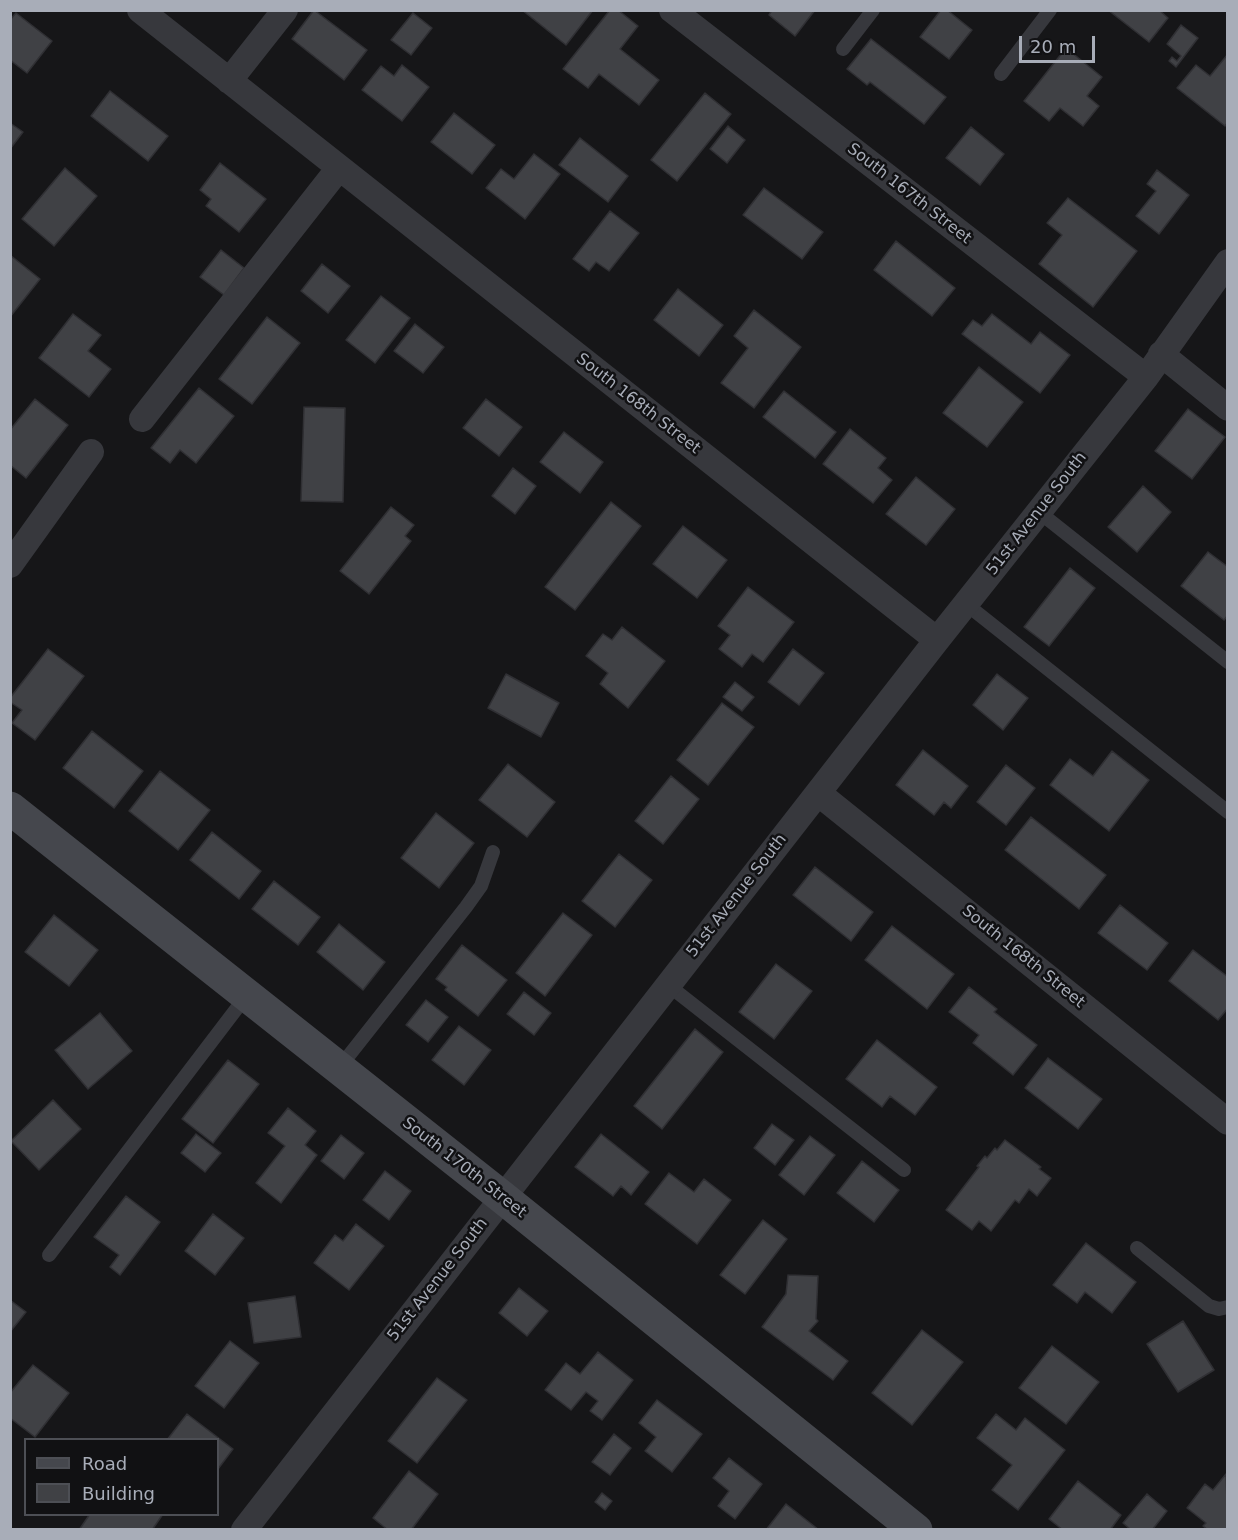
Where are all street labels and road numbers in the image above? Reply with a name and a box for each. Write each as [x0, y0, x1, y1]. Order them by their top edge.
street label: South 167th Street [843, 140, 975, 248]
street label: South 168th Street [572, 350, 704, 458]
street label: 51st Avenue South [983, 449, 1091, 579]
street label: 51st Avenue South [683, 831, 791, 961]
street label: South 168th Street [958, 902, 1088, 1012]
street label: South 170th Street [398, 1114, 530, 1222]
street label: 51st Avenue South [384, 1215, 492, 1345]

